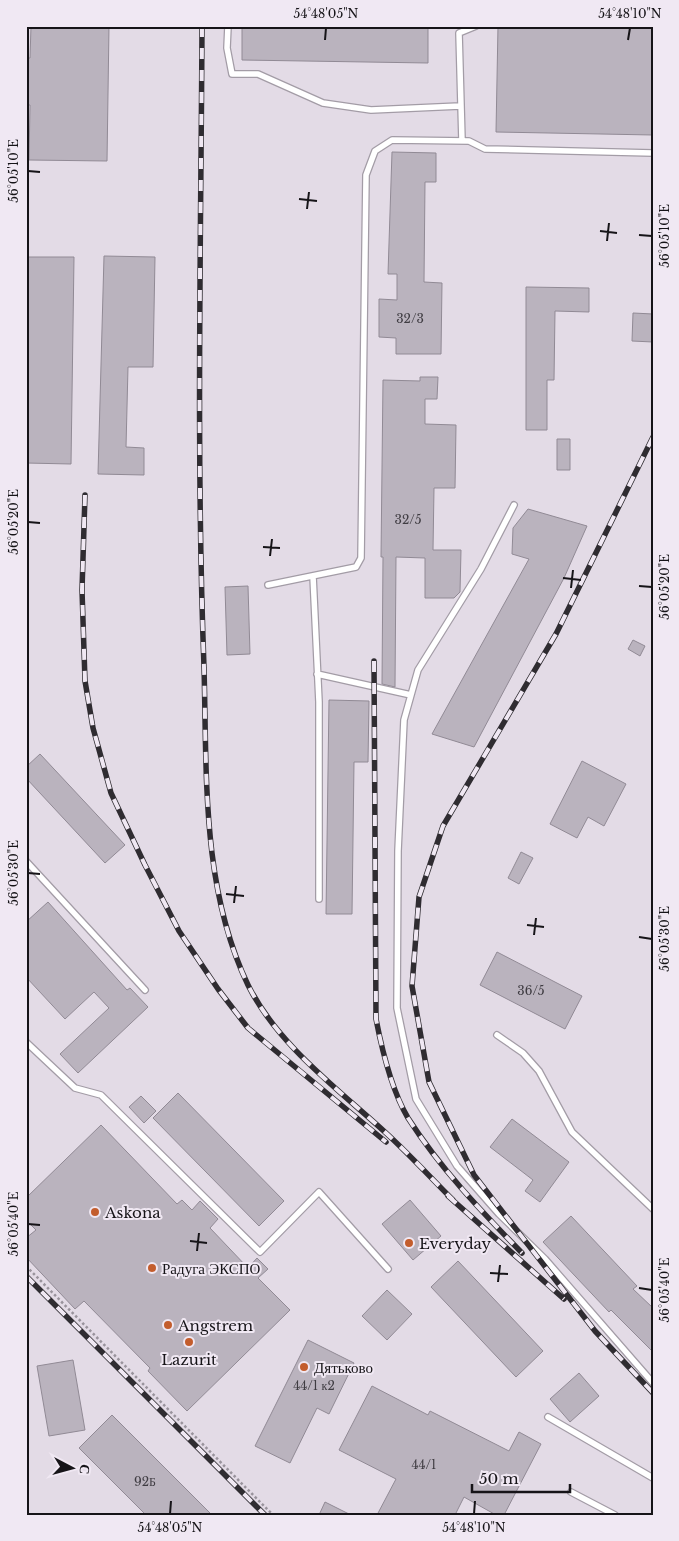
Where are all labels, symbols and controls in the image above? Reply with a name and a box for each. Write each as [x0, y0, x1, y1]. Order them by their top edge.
text: 54°48'05"N [294, 6, 359, 21]
text: 54°48'10"N [598, 6, 662, 21]
text: 56°05'10"E [6, 139, 21, 203]
text: 56°05'10"E [657, 204, 672, 268]
house number: 32/3 [396, 311, 424, 326]
text: 56°05'20"E [6, 489, 21, 555]
house number: 32/5 [395, 512, 422, 527]
text: 56°05'20"E [657, 554, 672, 620]
text: 56°05'30"E [6, 840, 21, 906]
text: 56°05'30"E [657, 906, 672, 972]
house number: 36/5 [517, 983, 545, 998]
text: 56°05'40"E [6, 1191, 21, 1256]
place label: Askona [104, 1203, 161, 1222]
marker: Askona [89, 1206, 101, 1218]
place label: Everyday [419, 1234, 492, 1253]
marker: Everyday [403, 1237, 415, 1249]
text: 56°05'40"E [657, 1257, 672, 1322]
place label: Радуга ЭКСПО [162, 1259, 261, 1278]
marker: Радуга ЭКСПО [146, 1262, 158, 1274]
place label: Angstrem [177, 1316, 253, 1335]
marker: Angstrem [162, 1319, 174, 1331]
marker: Lazurit [183, 1336, 195, 1348]
place label: Lazurit [161, 1350, 217, 1369]
place label: Дятьково [314, 1358, 373, 1377]
marker: Дятьково [298, 1361, 310, 1373]
house number: 44/1 к2 [293, 1378, 335, 1393]
north arrow [48, 1444, 98, 1494]
house number: 44/1 [412, 1457, 436, 1472]
scale bar [472, 1461, 569, 1493]
text: С [75, 1463, 94, 1475]
text: 50 m [479, 1469, 519, 1488]
house number: 92Б [134, 1474, 156, 1489]
text: 54°48'05"N [138, 1520, 203, 1535]
text: 54°48'10"N [442, 1520, 506, 1535]

